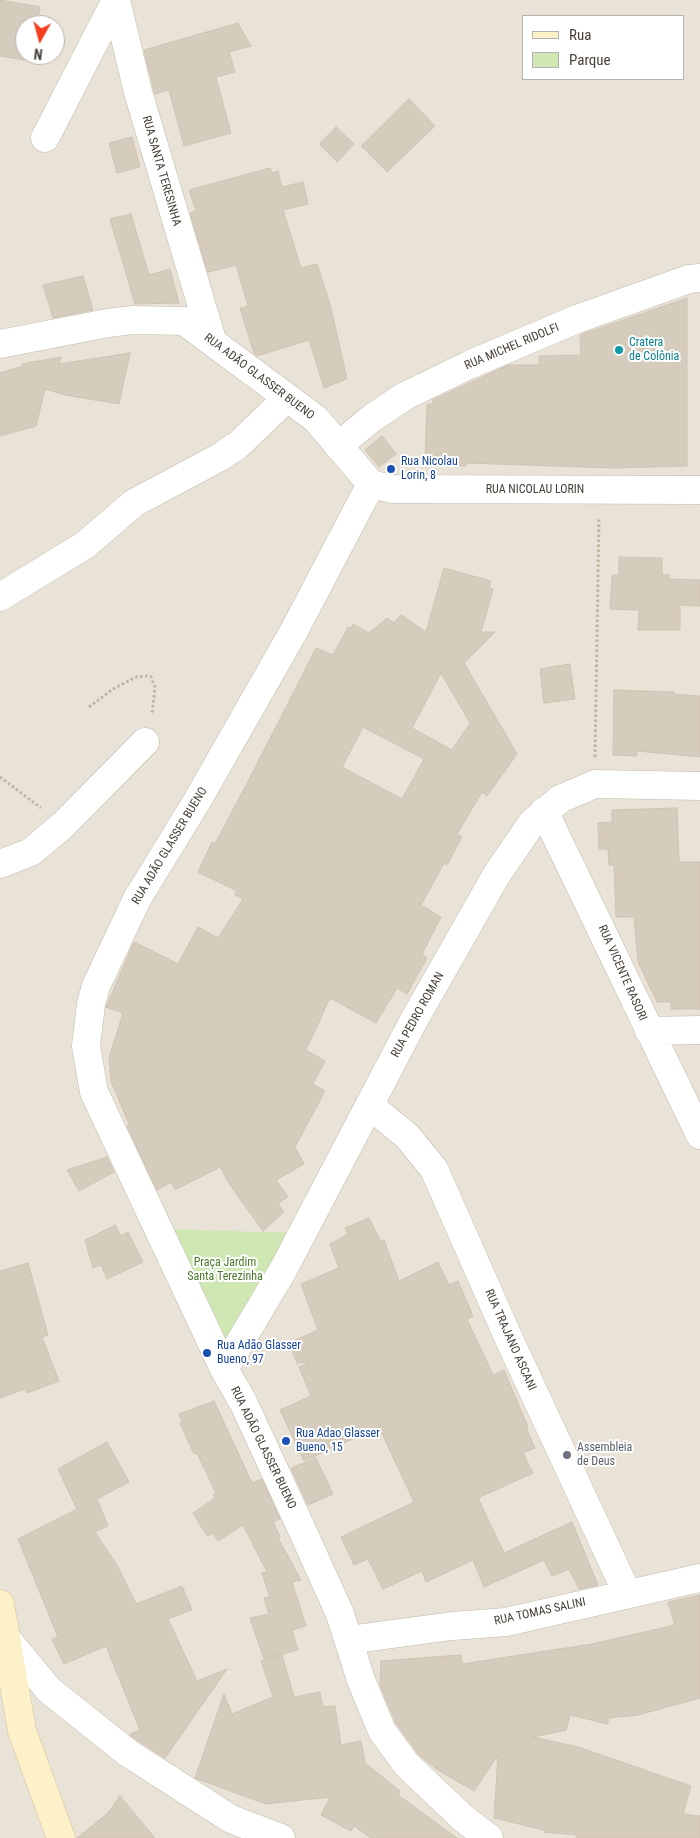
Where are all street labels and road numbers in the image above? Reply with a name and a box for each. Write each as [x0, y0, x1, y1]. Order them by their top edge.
street label: RUA SANTA TERESINHA [138, 114, 184, 228]
street label: RUA MICHEL RIDOLFI [463, 321, 561, 373]
street label: RUA ADÃO GLASSER BUENO [201, 331, 317, 423]
street label: RUA NICOLAU LORIN [486, 483, 584, 497]
street label: RUA ADÃO GLASSER BUENO [129, 785, 211, 907]
street label: RUA VICENTE RASORI [594, 923, 650, 1023]
street label: RUA PEDRO ROMAN [389, 970, 447, 1060]
street label: RUA TRAJANO ASCANI [481, 1287, 539, 1393]
street label: RUA ADÃO GLASSER BUENO [227, 1384, 299, 1512]
street label: RUA TOMAS SALINI [493, 1595, 587, 1629]

